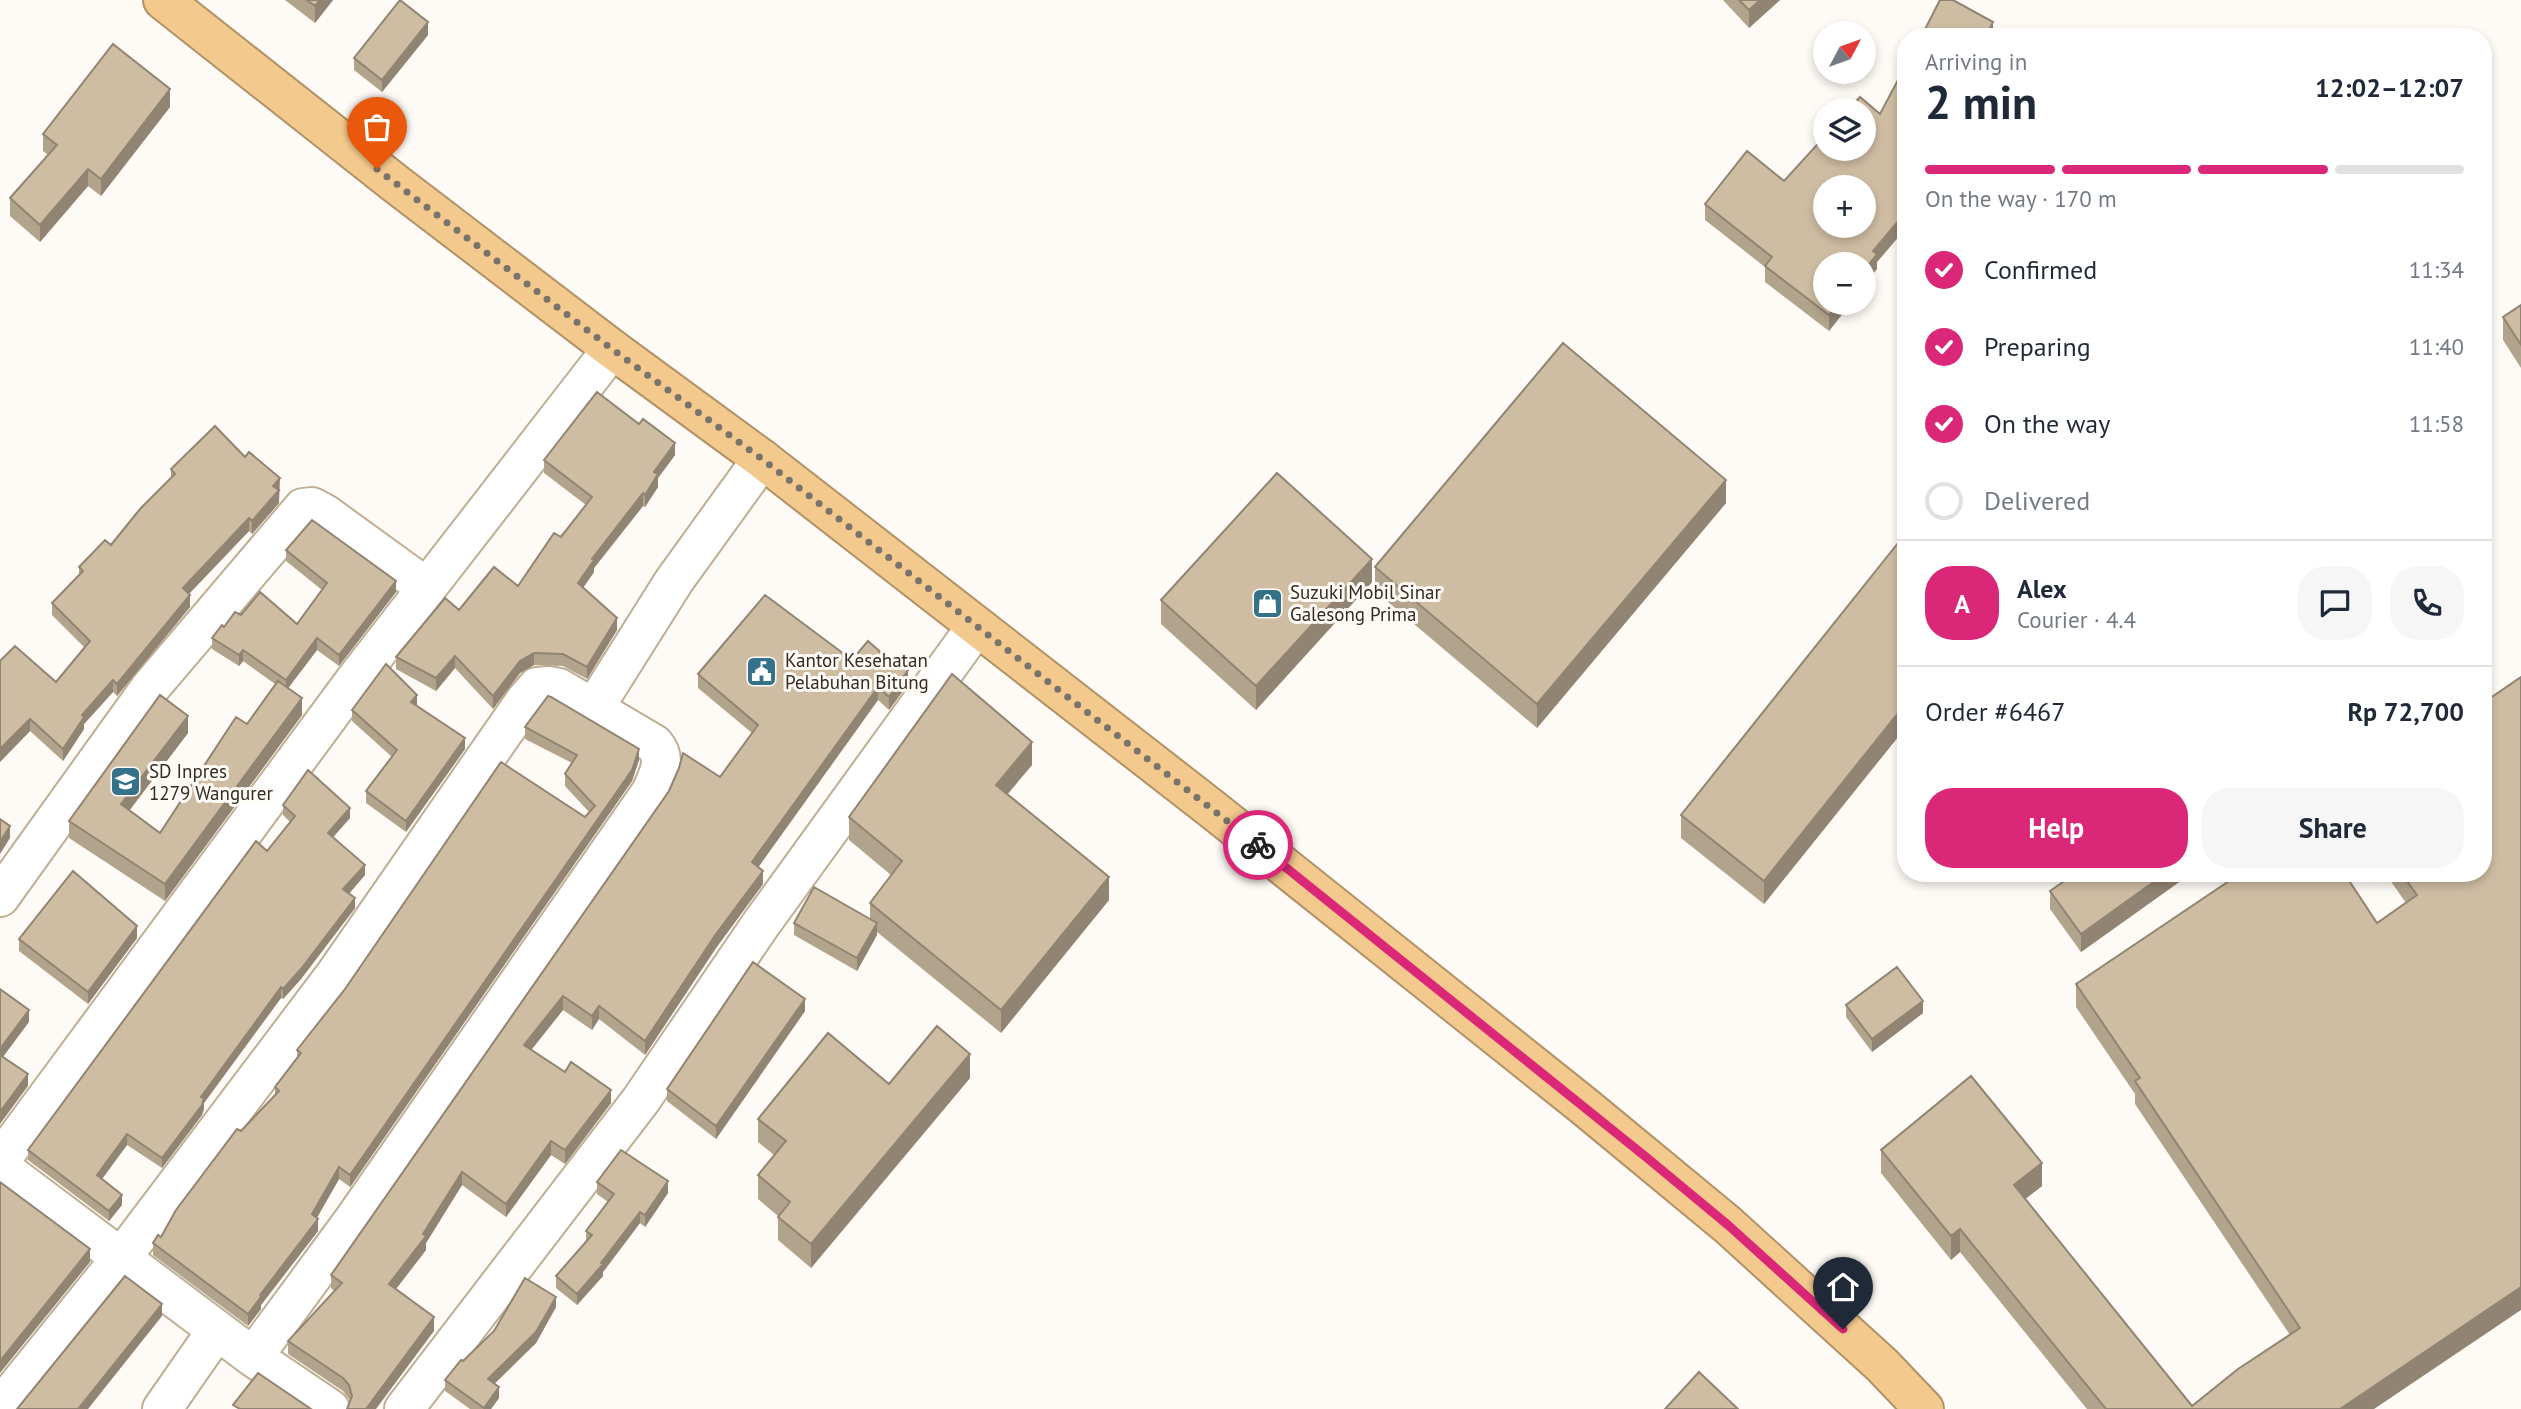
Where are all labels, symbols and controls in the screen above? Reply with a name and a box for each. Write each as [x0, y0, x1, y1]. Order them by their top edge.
north arrow [1813, 21, 1876, 84]
map controls [1813, 21, 1876, 315]
text: Arriving in [1925, 47, 2027, 76]
text: 12:02–12:07 [2315, 71, 2464, 104]
text: 2 min [1925, 72, 2037, 132]
pin [347, 97, 407, 169]
button: layers [1813, 98, 1876, 161]
icon: bag [358, 108, 396, 146]
button: + [1813, 175, 1876, 238]
text: On the way · 170 m [1925, 184, 2117, 213]
icon: check [1925, 251, 1963, 289]
button: − [1813, 252, 1876, 315]
text: Confirmed [1984, 253, 2097, 286]
text: 11:34 [2409, 255, 2464, 284]
icon: check [1925, 328, 1963, 366]
text: Preparing [1984, 330, 2091, 363]
text: 11:40 [2409, 332, 2464, 361]
icon: check [1925, 405, 1963, 443]
text: On the way [1984, 407, 2110, 440]
text: 11:58 [2409, 409, 2464, 438]
text: Delivered [1984, 484, 2090, 517]
button: chat [2298, 566, 2372, 640]
button: phone [2390, 566, 2464, 640]
text: Alex [2017, 572, 2067, 605]
place label: Suzuki Mobil Sinar Galesong Prima [1290, 580, 1442, 626]
shop icon: Suzuki Mobil Sinar Galesong Prima [1250, 586, 1284, 620]
text: A [1954, 587, 1970, 620]
text: Courier · 4.4 [2017, 605, 2136, 634]
place label: Kantor Kesehatan Pelabuhan Bitung [785, 648, 929, 694]
public building icon: Kantor Kesehatan Pelabuhan Bitung [745, 654, 779, 688]
text: Order #6467 [1925, 695, 2065, 728]
text: Rp 72,700 [2347, 695, 2464, 728]
place label: SD Inpres 1279 Wangurer [149, 759, 273, 805]
school or university icon: SD Inpres 1279 Wangurer [109, 765, 143, 799]
button: Help [1925, 788, 2188, 868]
button: Share [2202, 788, 2464, 868]
courier [1223, 810, 1293, 880]
icon: bike [1239, 826, 1277, 864]
pin [1813, 1257, 1873, 1329]
icon: home [1824, 1268, 1862, 1306]

